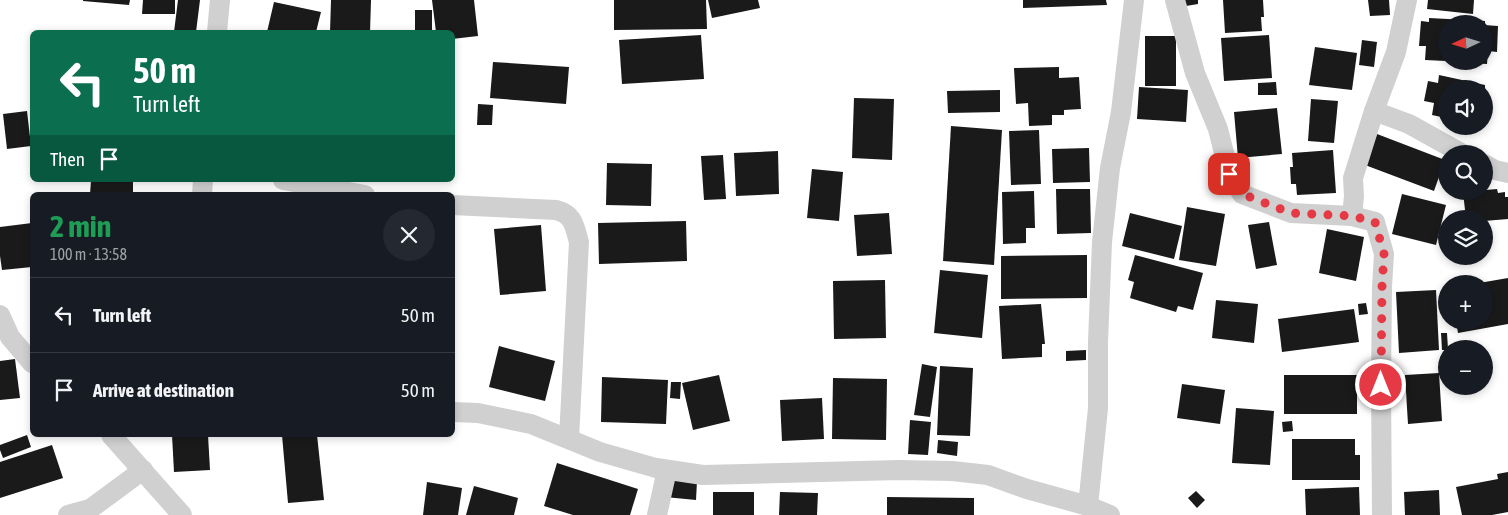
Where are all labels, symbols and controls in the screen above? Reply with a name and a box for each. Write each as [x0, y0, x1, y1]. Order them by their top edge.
north arrow [1438, 15, 1492, 70]
map controls [1438, 15, 1493, 395]
icon: left [50, 50, 115, 115]
text: 50 m [133, 50, 196, 90]
button: sound [1438, 80, 1493, 135]
text: Turn left [133, 91, 200, 117]
icon: arrive [95, 145, 123, 173]
button: search [1438, 145, 1493, 200]
text: Then [50, 148, 85, 170]
pin [1208, 153, 1250, 195]
icon: arrive [1215, 160, 1243, 188]
text: 2 min [50, 209, 111, 243]
button: close [383, 209, 435, 261]
button: layers [1438, 210, 1493, 265]
text: 100 m · 13:58 [50, 245, 127, 263]
button: + [1438, 275, 1493, 330]
icon: left [50, 301, 78, 329]
text: Turn left [93, 304, 151, 326]
text: 50 m [401, 304, 435, 326]
button: − [1438, 340, 1493, 395]
position arrow [1354, 358, 1406, 410]
icon: arrive [50, 376, 78, 404]
text: Arrive at destination [93, 379, 234, 401]
text: 50 m [401, 379, 435, 401]

